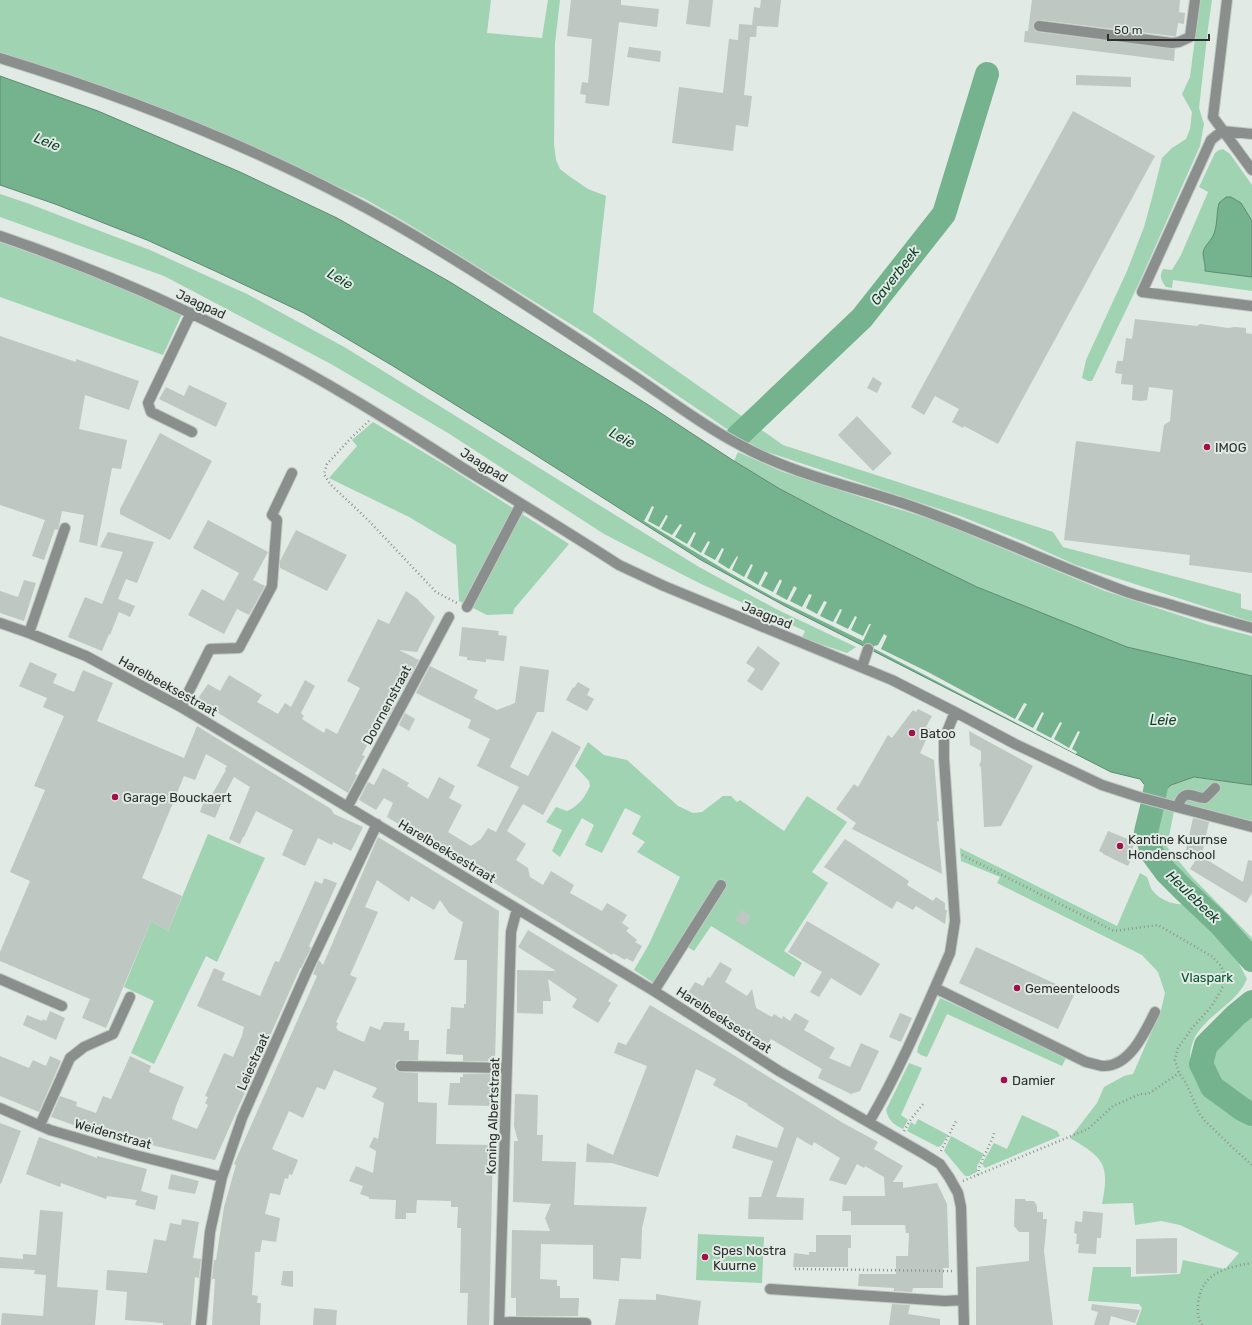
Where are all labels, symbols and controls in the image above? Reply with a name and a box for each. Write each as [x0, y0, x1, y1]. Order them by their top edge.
scale bar [1108, 16, 1209, 42]
text: 50 m [1114, 23, 1142, 37]
water label: Leie [31, 129, 63, 155]
water label: Gaverbeek [867, 243, 924, 309]
water label: Leie [324, 265, 356, 293]
street label: Jaagpad [173, 286, 228, 323]
water label: Leie [606, 424, 638, 452]
place label: IMOG [1215, 440, 1247, 455]
marker: IMOG [1202, 442, 1212, 452]
street label: Jaagpad [457, 445, 510, 486]
street label: Jaagpad [739, 598, 794, 633]
street label: Harelbeeksestraat [116, 653, 220, 719]
street label: Doornenstraat [360, 663, 414, 747]
water label: Leie [1150, 712, 1176, 729]
place label: Batoo [920, 726, 956, 741]
marker: Batoo [907, 728, 917, 738]
place label: Garage Bouckaert [123, 790, 231, 806]
marker: Garage Bouckaert [110, 792, 120, 802]
street label: Harelbeeksestraat [396, 816, 498, 886]
place label: Kantine Kuurnse Hondenschool [1128, 832, 1227, 862]
marker: Kantine Kuurnse Hondenschool [1115, 841, 1125, 851]
water label: Heulebeek [1162, 867, 1224, 927]
park label: Vlaspark [1181, 970, 1233, 985]
place label: Gemeenteloods [1025, 981, 1120, 996]
marker: Gemeenteloods [1012, 983, 1022, 993]
street label: Harelbeeksestraat [674, 984, 774, 1056]
street label: Leiestraat [234, 1031, 272, 1093]
street label: Koning Albertstraat [483, 1057, 504, 1175]
place label: Damier [1012, 1073, 1055, 1088]
marker: Damier [999, 1075, 1009, 1085]
street label: Weidenstraat [73, 1116, 153, 1152]
place label: Spes Nostra Kuurne [713, 1243, 786, 1273]
marker: Spes Nostra Kuurne [700, 1252, 710, 1262]

